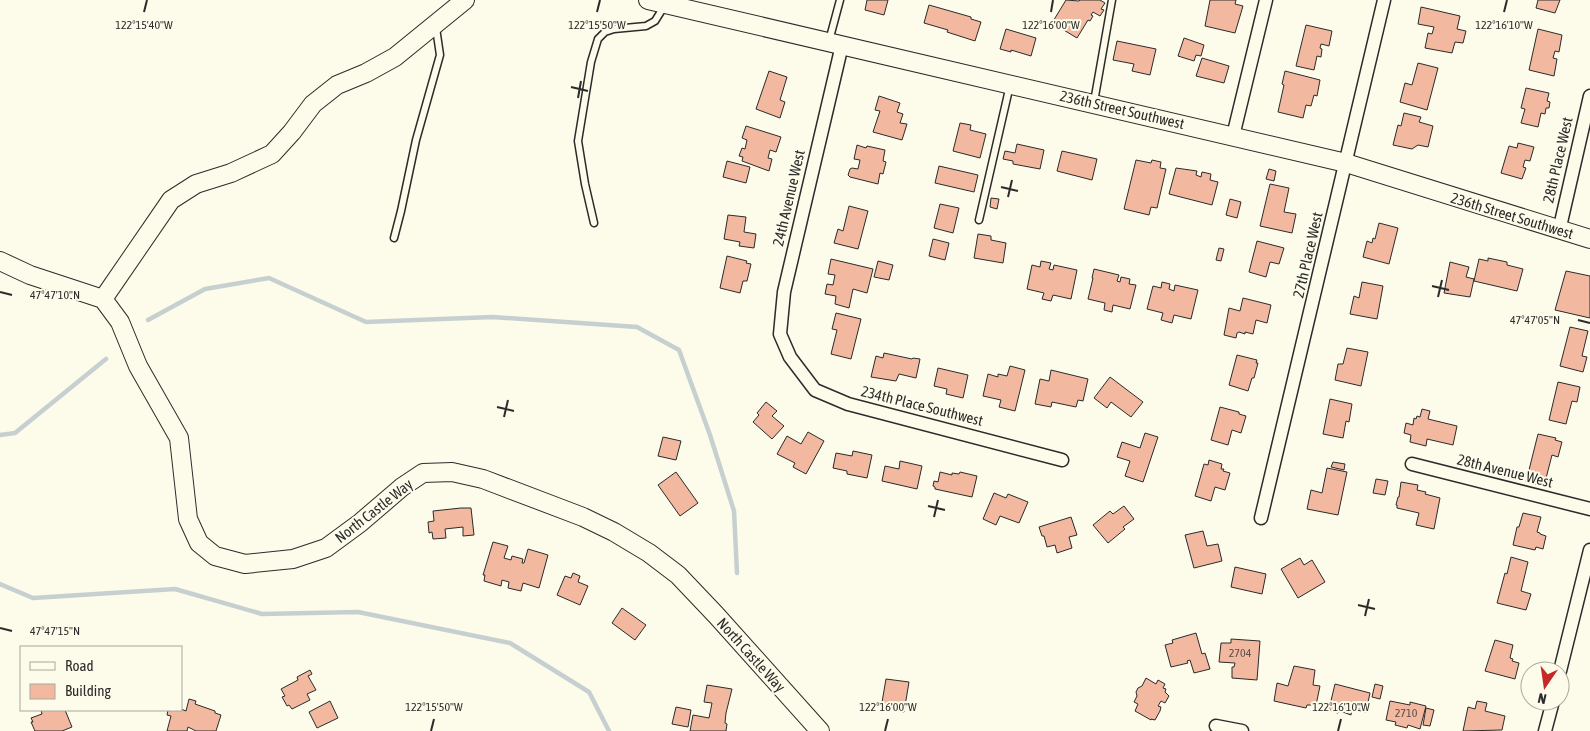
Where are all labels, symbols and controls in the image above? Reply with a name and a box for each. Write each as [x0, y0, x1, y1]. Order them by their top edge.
text: 122°15'40"W [115, 18, 173, 32]
text: 122°15'50"W [568, 18, 626, 32]
text: 122°16'00"W [1022, 18, 1080, 32]
text: 122°16'10"W [1475, 18, 1533, 32]
street label: 236th Street Southwest [1058, 87, 1186, 132]
street label: 28th Place West [1539, 115, 1576, 204]
street label: 24th Avenue West [769, 148, 808, 248]
street label: 236th Street Southwest [1449, 189, 1575, 242]
street label: 27th Place West [1289, 210, 1326, 299]
text: 47°47'10"N [30, 288, 80, 302]
text: 47°47'05"N [1510, 313, 1560, 327]
street label: 234th Place Southwest [859, 382, 985, 429]
street label: 28th Avenue West [1455, 450, 1555, 491]
street label: North Castle Way [332, 475, 416, 546]
street label: North Castle Way [714, 614, 789, 695]
text: 47°47'15"N [30, 624, 80, 638]
legend [20, 646, 182, 711]
house number: 2704 [1229, 646, 1252, 660]
text: Road [65, 657, 94, 674]
north arrow [1520, 661, 1570, 711]
text: Building [65, 682, 111, 699]
text: N [1536, 690, 1548, 707]
text: 122°15'50"W [405, 700, 463, 714]
text: 122°16'00"W [859, 700, 917, 714]
text: 122°16'10"W [1312, 700, 1370, 714]
house number: 2710 [1395, 706, 1418, 720]

